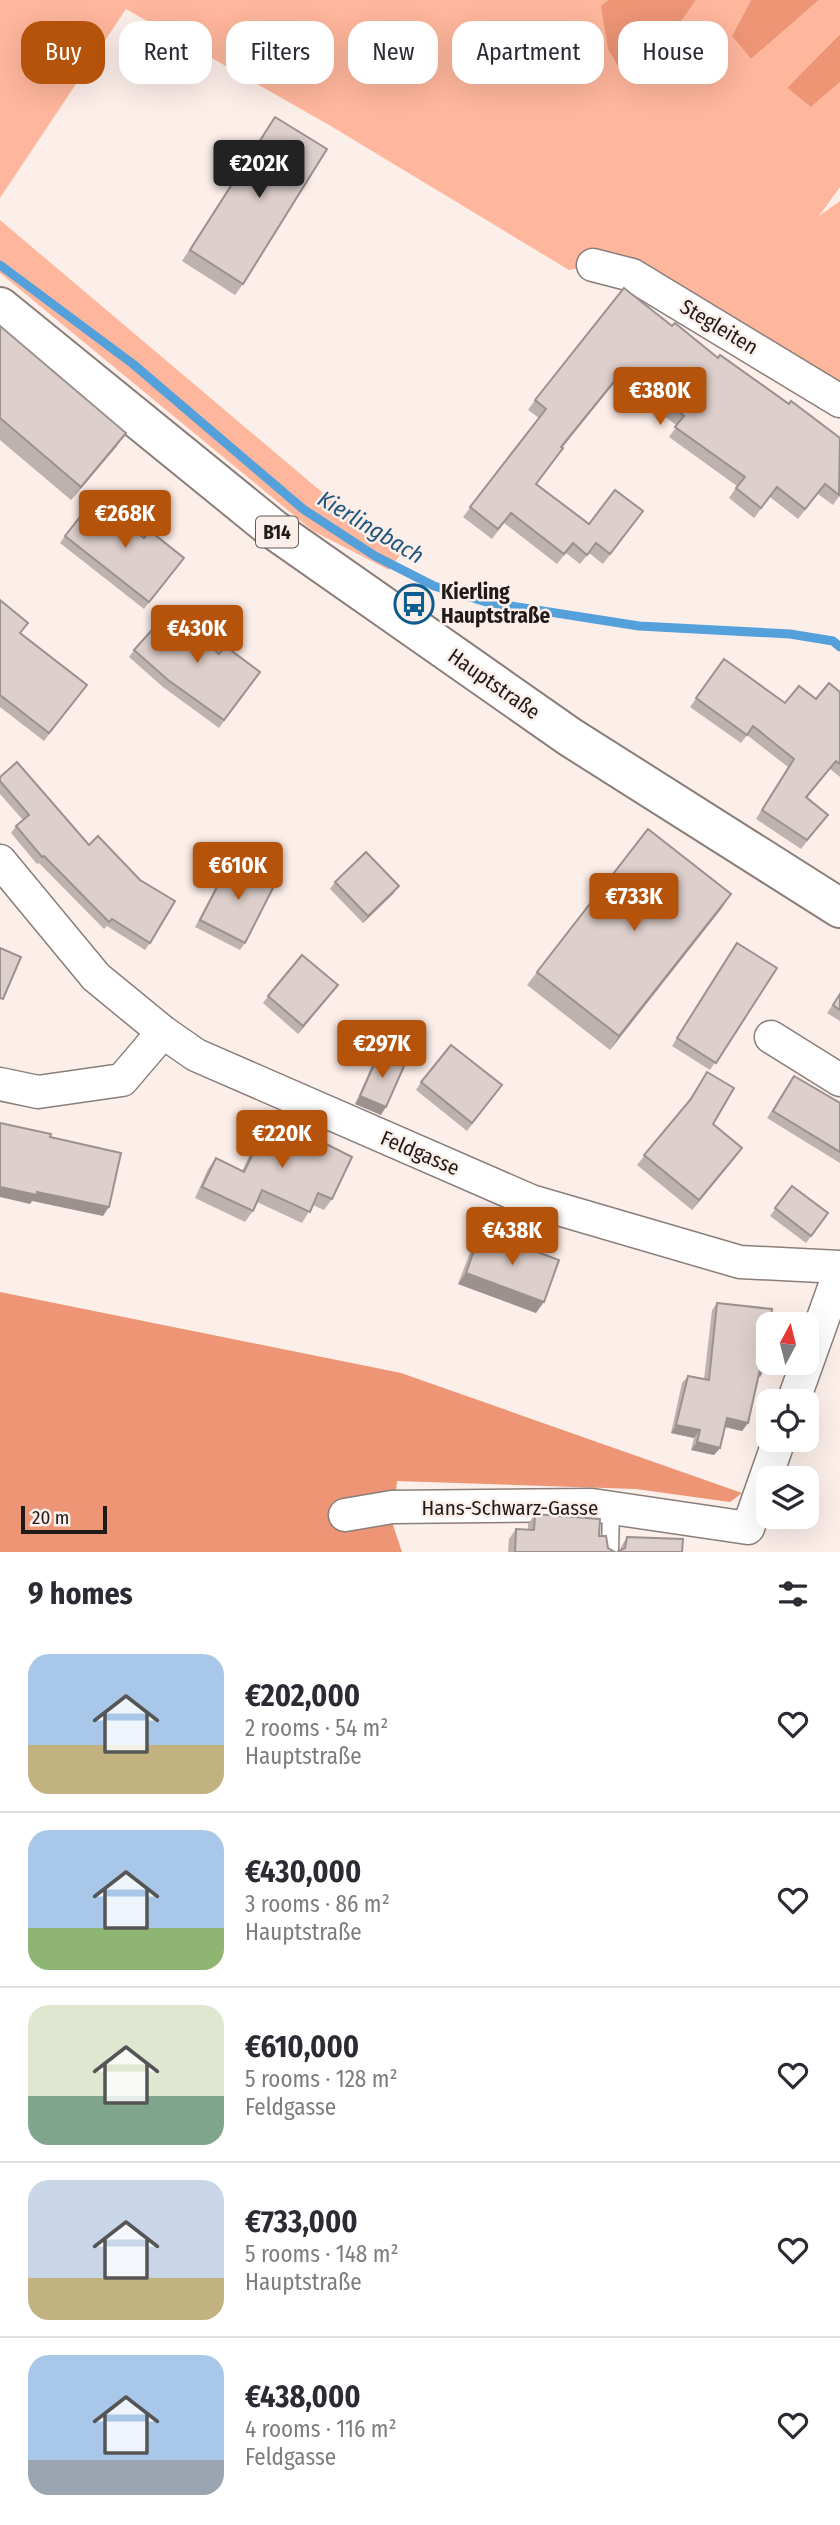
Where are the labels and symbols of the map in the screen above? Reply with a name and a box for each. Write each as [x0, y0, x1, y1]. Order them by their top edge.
pin: €202K [210, 140, 308, 200]
street label: Stegleiten [675, 294, 763, 360]
pin: €380K [611, 368, 709, 427]
water label: Kierlingbach [313, 484, 429, 570]
pin: €268K [76, 490, 174, 550]
road number: B14 [256, 516, 298, 548]
place label: Kierling Hauptstraße [441, 579, 550, 629]
bus stop icon: Kierling Hauptstraße [393, 583, 435, 625]
pin: €430K [148, 606, 246, 665]
street label: Hauptstraße [443, 643, 545, 725]
pin: €610K [189, 842, 287, 902]
pin: €733K [585, 874, 683, 933]
pin: €297K [333, 1020, 431, 1080]
pin: €220K [233, 1110, 331, 1170]
street label: Feldgasse [377, 1125, 463, 1181]
pin: €438K [463, 1208, 561, 1267]
north arrow [756, 1312, 819, 1376]
street label: Hans-Schwarz-Gasse [422, 1495, 598, 1521]
scale bar [21, 1503, 107, 1535]

